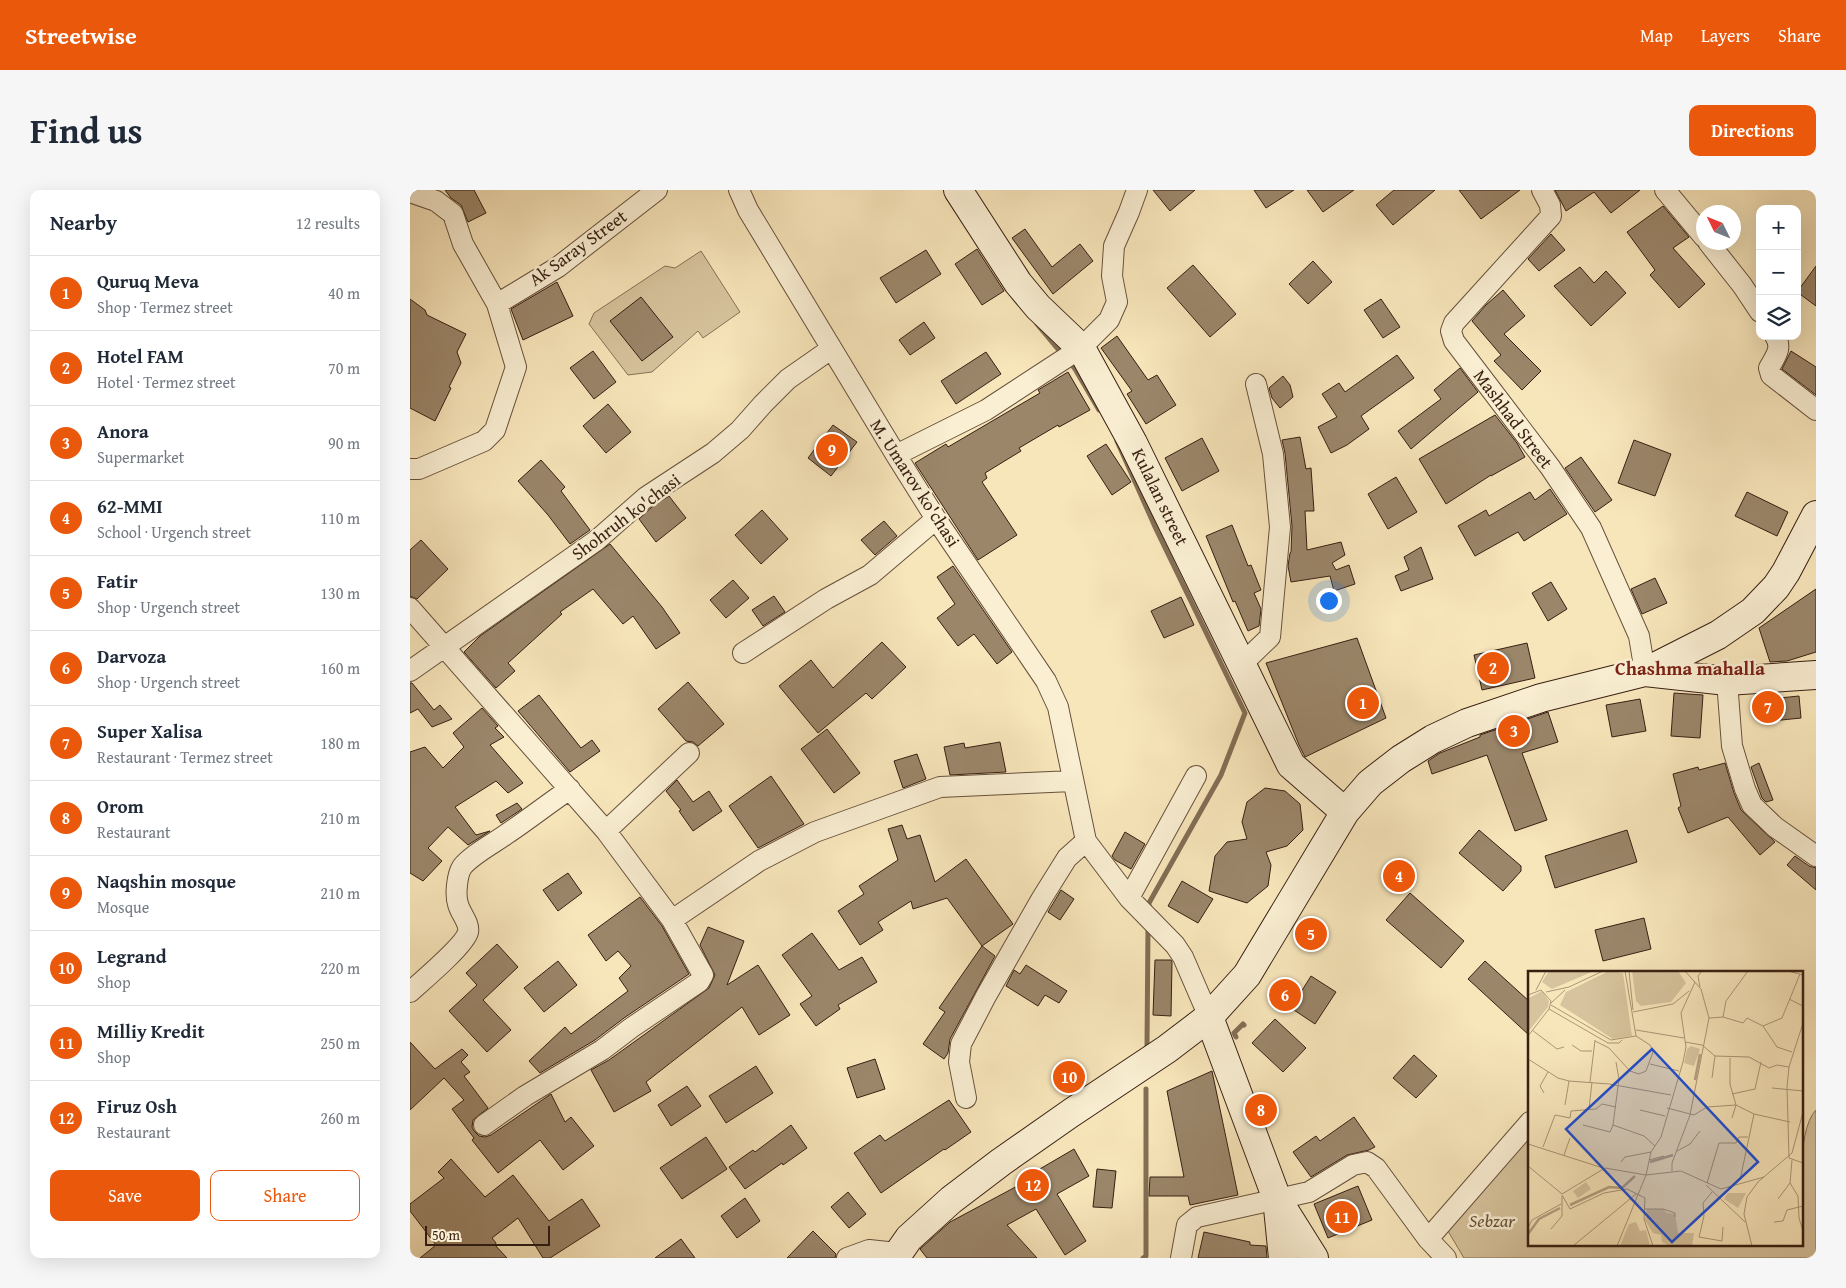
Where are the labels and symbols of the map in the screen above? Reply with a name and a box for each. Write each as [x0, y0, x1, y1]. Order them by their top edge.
street label: Ak Saray Street [523, 202, 633, 292]
north arrow [1696, 205, 1741, 250]
street label: Mashhad Street [1467, 363, 1560, 475]
street label: M. Umarov ko'chasi [864, 413, 967, 552]
pin: 9 [816, 431, 848, 469]
street label: Kulalan street [1125, 443, 1196, 551]
street label: Shohruh ko'chasi [565, 467, 686, 567]
your location [1316, 588, 1342, 614]
pin: 2 [1477, 649, 1509, 687]
district label: Chashma mahalla [1615, 654, 1765, 682]
pin: 1 [1347, 684, 1379, 722]
pin: 7 [1752, 688, 1784, 726]
pin: 3 [1498, 712, 1530, 750]
pin: 4 [1383, 857, 1415, 895]
pin: 5 [1295, 915, 1327, 953]
inset map [1528, 971, 1804, 1246]
pin: 6 [1269, 976, 1301, 1014]
pin: 10 [1053, 1058, 1085, 1096]
pin: 8 [1245, 1091, 1277, 1129]
pin: 12 [1017, 1166, 1049, 1204]
pin: 11 [1326, 1198, 1358, 1236]
park label: Sebzar [1469, 1207, 1516, 1234]
scale bar [425, 1223, 550, 1246]

